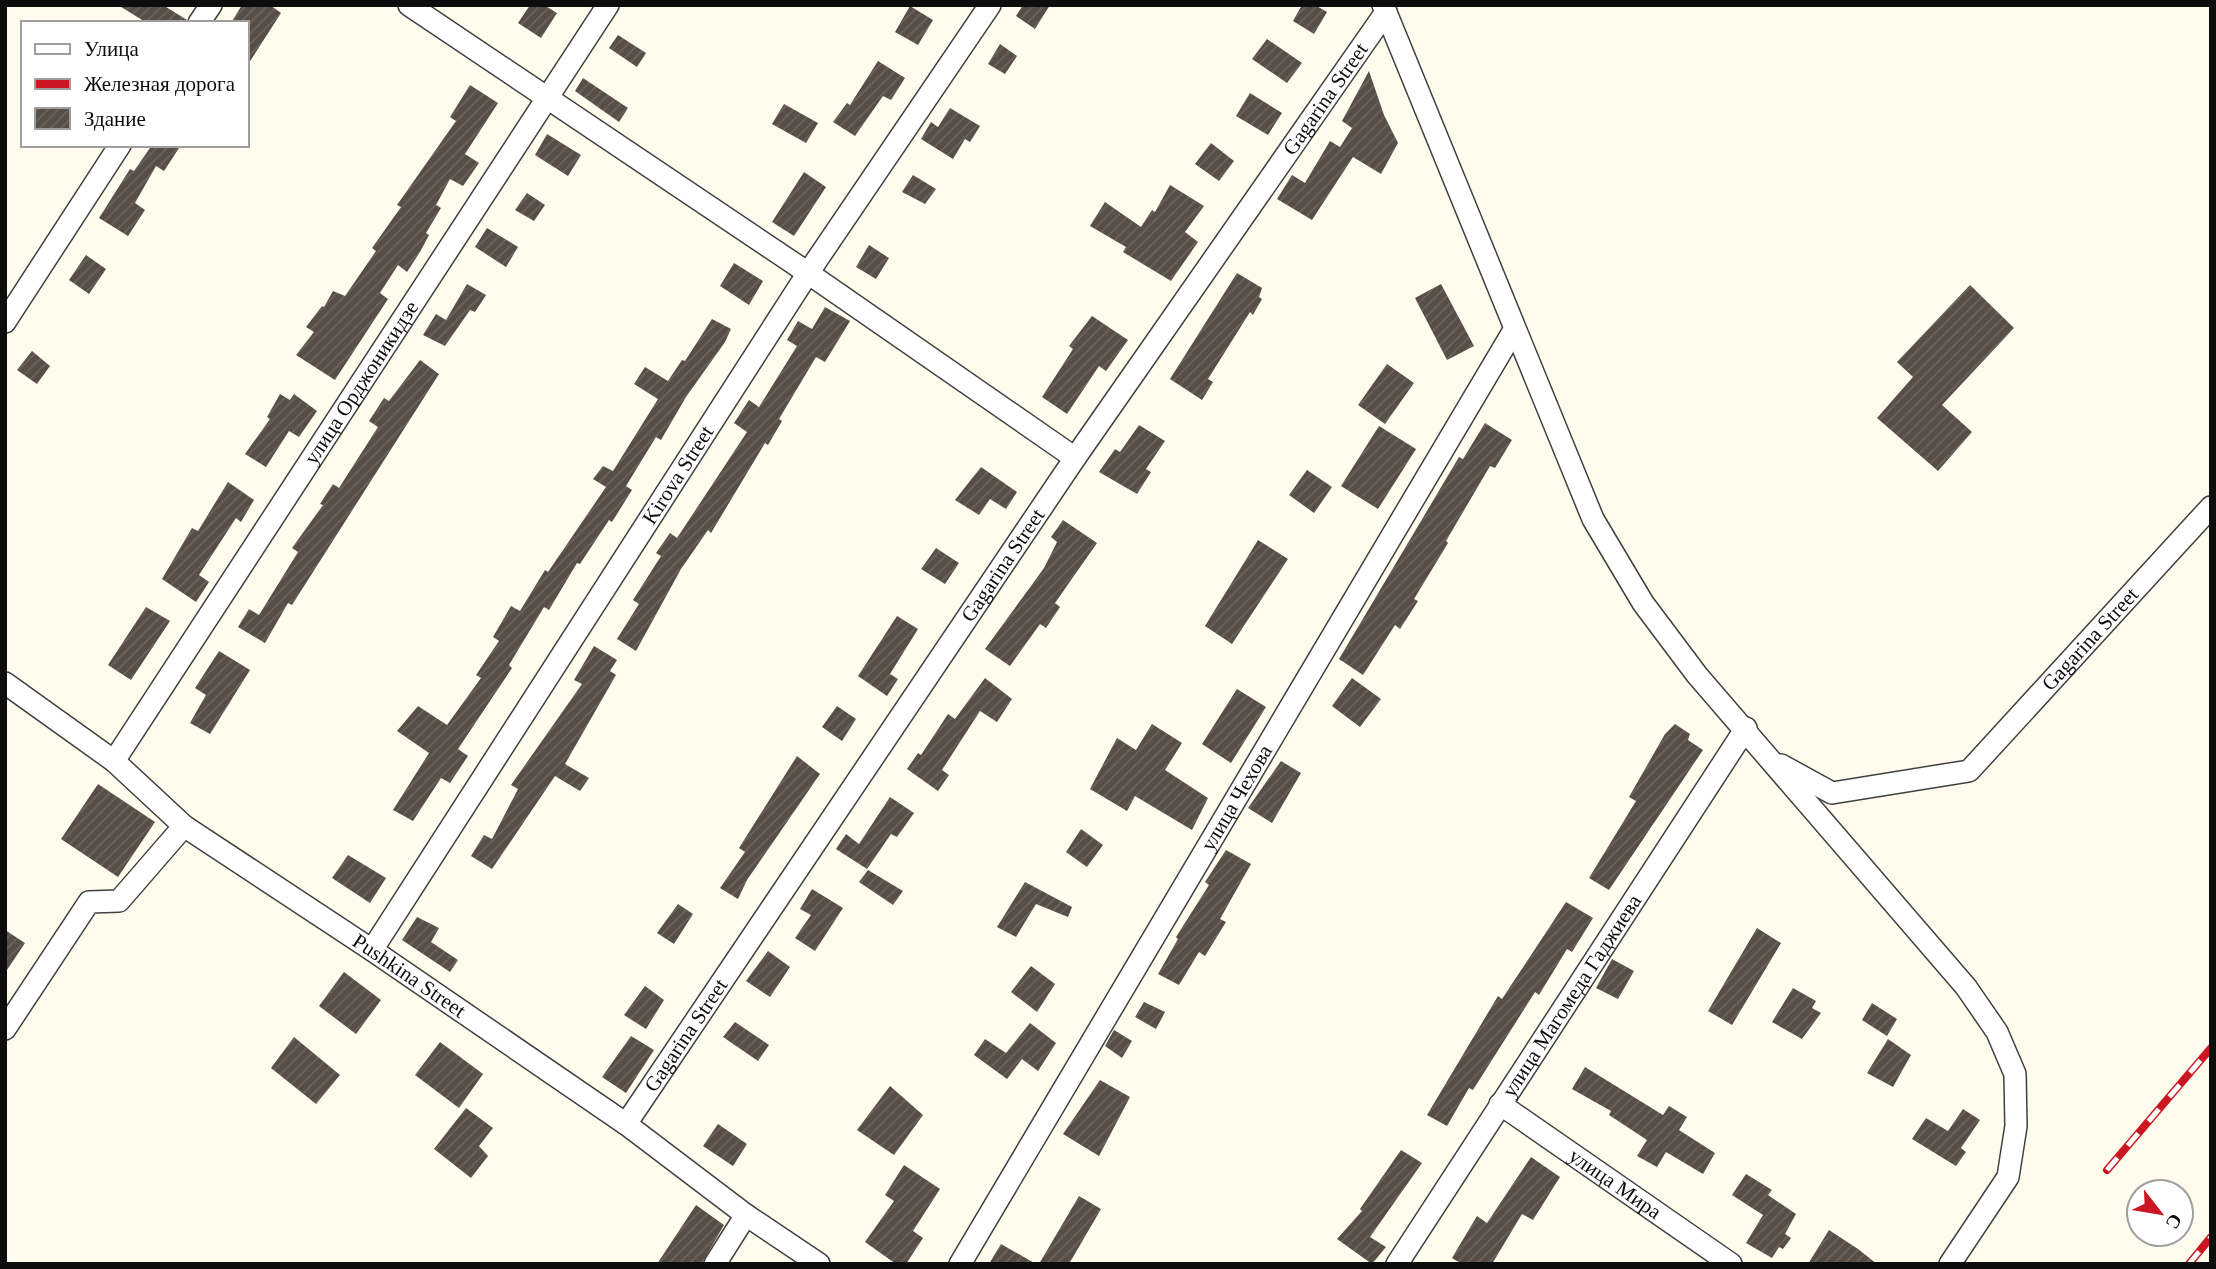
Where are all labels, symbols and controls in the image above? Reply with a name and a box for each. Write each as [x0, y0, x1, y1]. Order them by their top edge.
legend [21, 21, 248, 147]
text: Улица [84, 37, 139, 61]
street label: Gagarina Street [1278, 38, 1373, 160]
text: Железная дорога [84, 72, 236, 96]
text: Здание [84, 107, 146, 131]
street label: улица Орджоникидзе [299, 296, 423, 469]
street label: Kirova Street [637, 421, 719, 529]
street label: Gagarina Street [956, 504, 1049, 626]
street label: Gagarina Street [2037, 582, 2143, 695]
street label: улица Чехова [1196, 740, 1278, 855]
street label: улица Магомеда Гаджиева [1497, 890, 1647, 1102]
street label: Pushkina Street [348, 929, 470, 1023]
street label: Gagarina Street [639, 974, 733, 1096]
street label: улица Мира [1564, 1143, 1666, 1224]
north arrow [2125, 1178, 2195, 1248]
text: С [2162, 1210, 2187, 1233]

